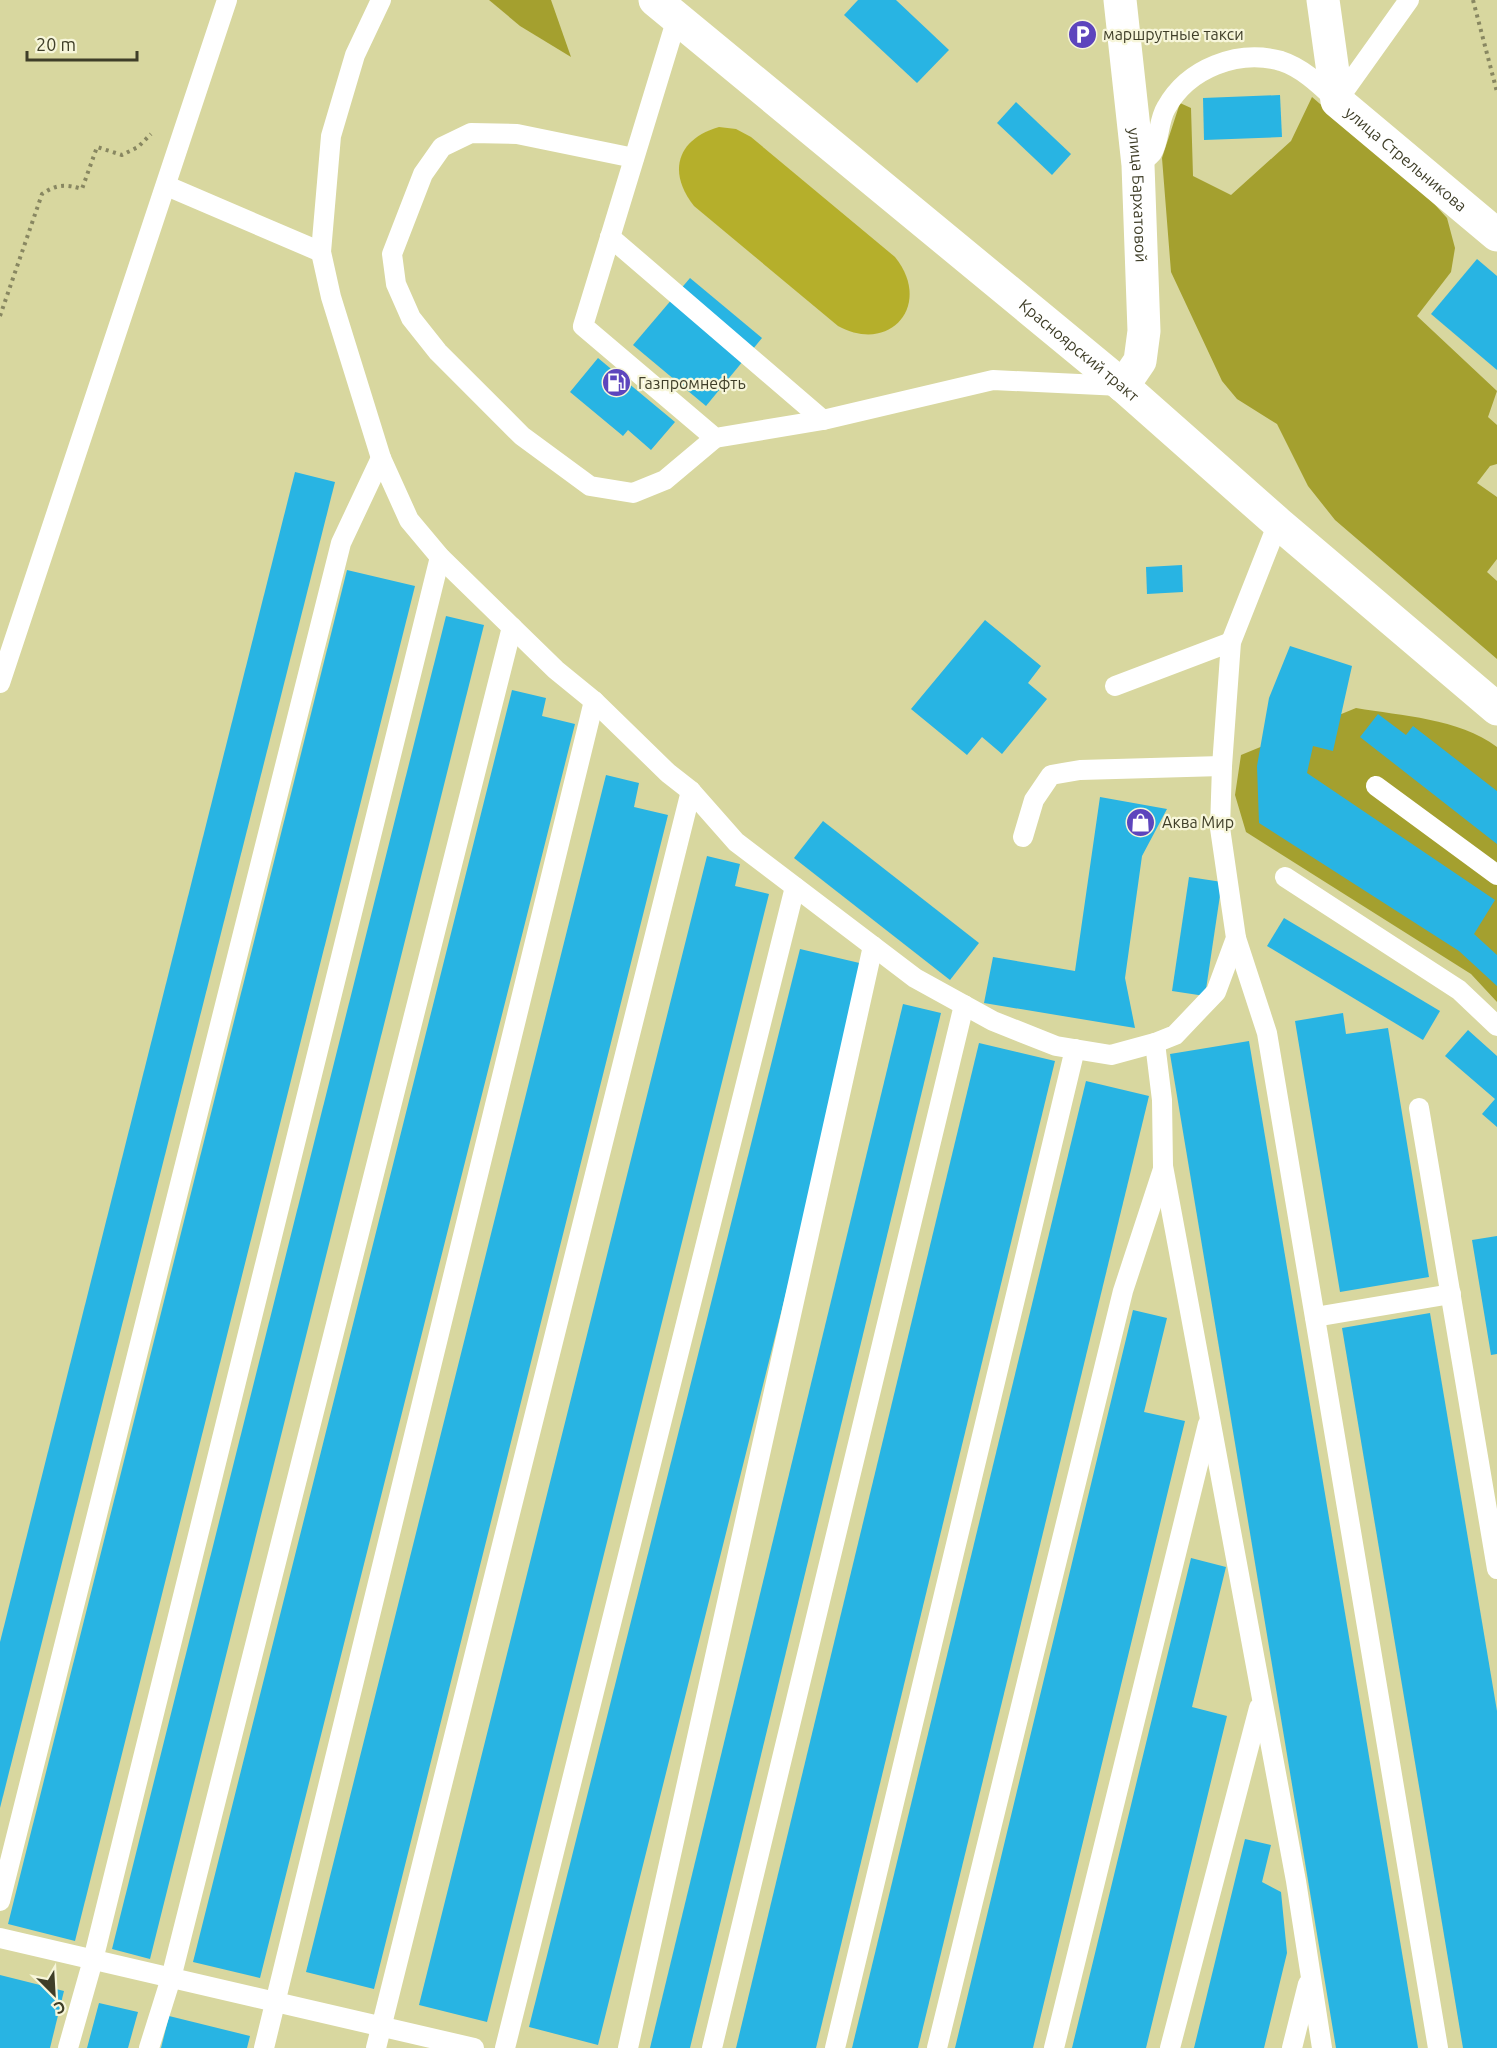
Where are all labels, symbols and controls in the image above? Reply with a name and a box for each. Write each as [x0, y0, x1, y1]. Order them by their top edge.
parking icon: маршрутные такси [1066, 18, 1098, 50]
scale bar [27, 24, 136, 62]
place label: маршрутные такси [1103, 25, 1244, 43]
text: 20 m [36, 34, 76, 54]
street label: улица Стрельникова [1342, 103, 1471, 215]
street label: улица Бархатовой [1125, 127, 1151, 263]
street label: Красноярский тракт [1016, 295, 1143, 405]
fuel station icon: Газпромнефть [601, 367, 633, 399]
place label: Газпромнефть [638, 374, 746, 392]
shop icon: Аква Мир [1125, 806, 1157, 838]
place label: Аква Мир [1162, 813, 1234, 831]
north arrow [24, 1964, 84, 2024]
text: С [52, 1997, 68, 2018]

